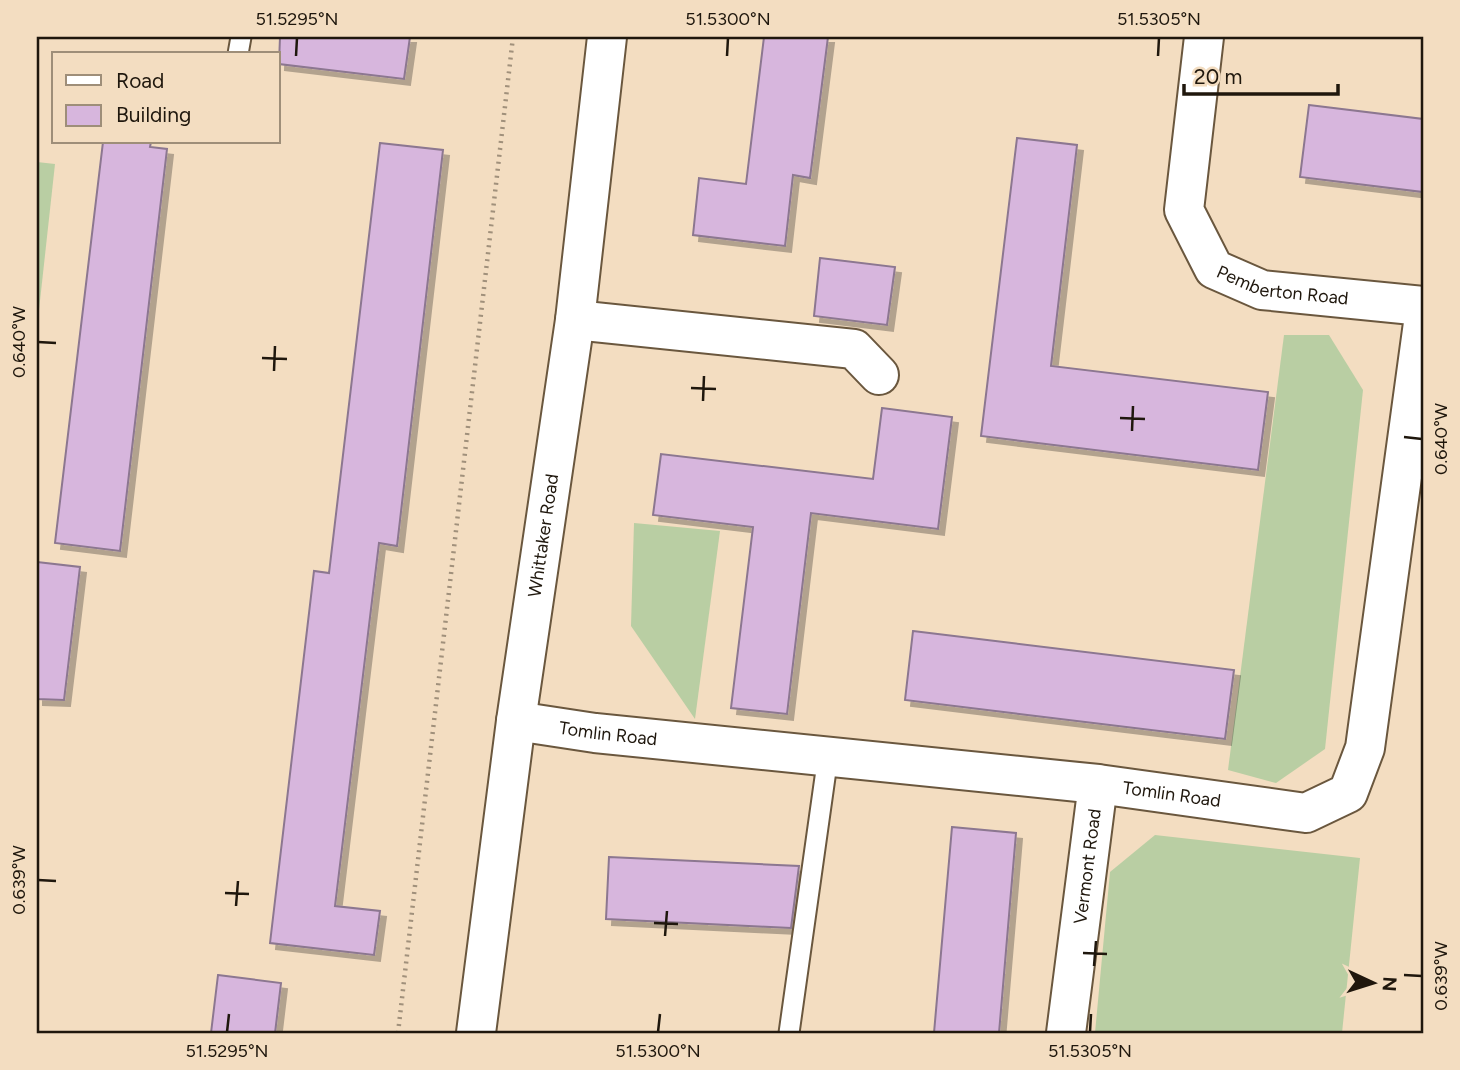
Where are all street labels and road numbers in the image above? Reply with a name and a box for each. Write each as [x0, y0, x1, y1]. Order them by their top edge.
street label: Pemberton Road [1213, 261, 1349, 310]
street label: Whittaker Road [523, 472, 563, 599]
street label: Tomlin Road [557, 717, 658, 750]
street label: Tomlin Road [1121, 777, 1222, 812]
street label: Vermont Road [1069, 807, 1106, 925]

